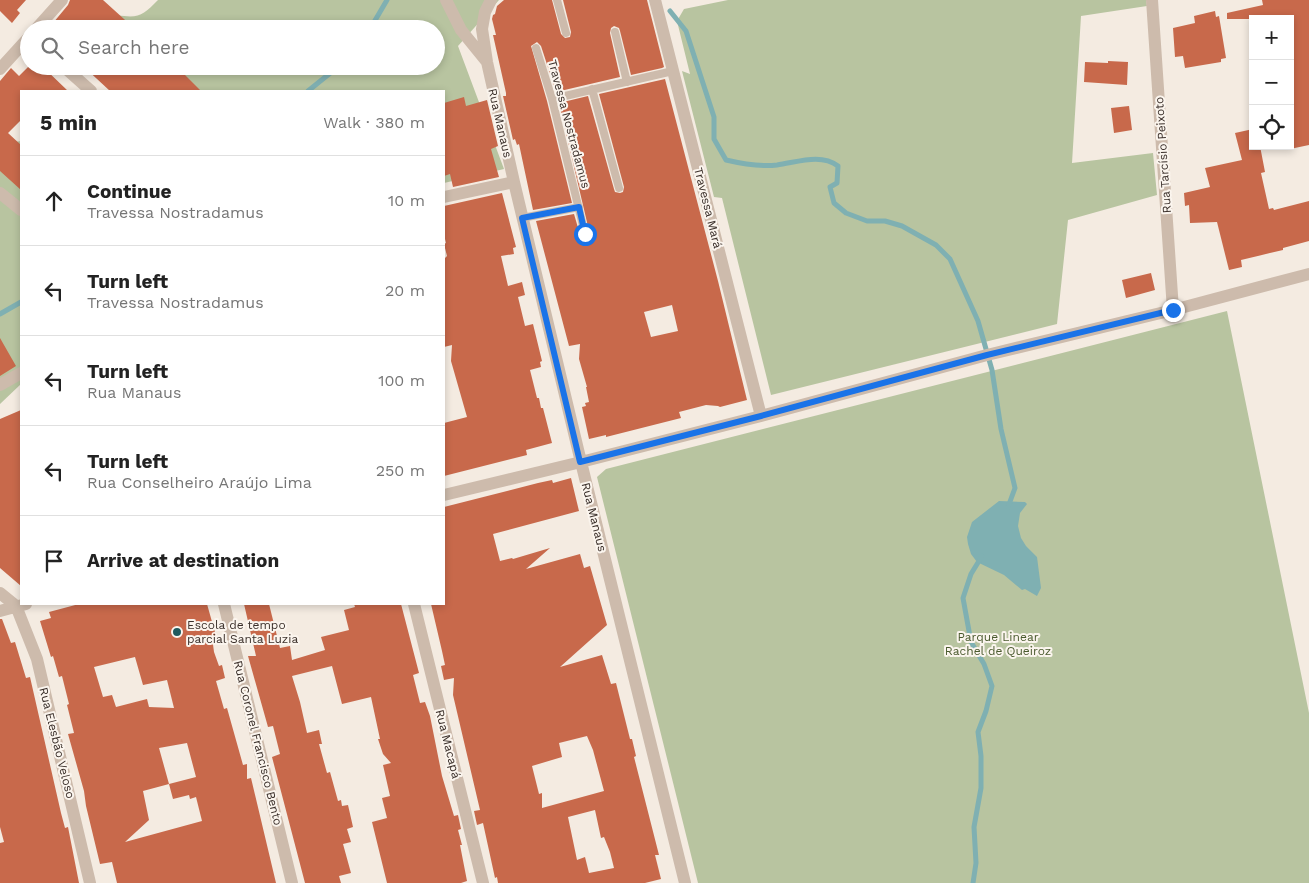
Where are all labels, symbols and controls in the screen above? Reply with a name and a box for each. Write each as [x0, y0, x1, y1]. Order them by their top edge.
map controls [1249, 15, 1294, 150]
button: + [1249, 15, 1294, 60]
search box [20, 20, 445, 75]
icon: search [38, 34, 66, 62]
text: Search here [78, 36, 189, 59]
street label: Travessa Nostradamus [545, 58, 593, 190]
button: − [1249, 60, 1294, 105]
street label: Rua Manaus [485, 87, 515, 159]
street label: Rua Tarcísio Peixoto [1152, 96, 1174, 214]
button: locate [1249, 105, 1294, 150]
text: 5 min [40, 110, 97, 135]
text: Walk · 380 m [323, 113, 425, 132]
street label: Travessa Mará [691, 166, 725, 250]
text: Continue [87, 180, 171, 203]
icon: ahead [40, 187, 68, 215]
text: 10 m [388, 191, 425, 210]
text: Travessa Nostradamus [87, 203, 264, 222]
route start [574, 223, 597, 246]
text: Turn left [87, 270, 168, 293]
icon: left [40, 277, 68, 305]
text: 20 m [385, 281, 425, 300]
text: Travessa Nostradamus [87, 293, 264, 312]
route end [1162, 299, 1185, 322]
text: Turn left [87, 360, 168, 383]
icon: left [40, 367, 68, 395]
text: 100 m [378, 371, 425, 390]
text: Rua Manaus [87, 383, 181, 402]
text: Turn left [87, 450, 168, 473]
icon: left [40, 457, 68, 485]
text: 250 m [376, 461, 425, 480]
text: Rua Conselheiro Araújo Lima [87, 473, 312, 492]
street label: Rua Manaus [579, 481, 609, 553]
icon: arrive [40, 547, 68, 575]
text: Arrive at destination [87, 549, 279, 572]
place label: Escola de tempo parcial Santa Luzia [187, 618, 298, 646]
marker: Escola de tempo parcial Santa Luzia [171, 626, 183, 638]
park label: Parque Linear Rachel de Queiroz [945, 630, 1051, 658]
street label: Rua Coronel Francisco Bento [231, 659, 285, 827]
street label: Rua Elesbão Veloso [36, 686, 78, 800]
street label: Rua Macapá [433, 708, 463, 780]

